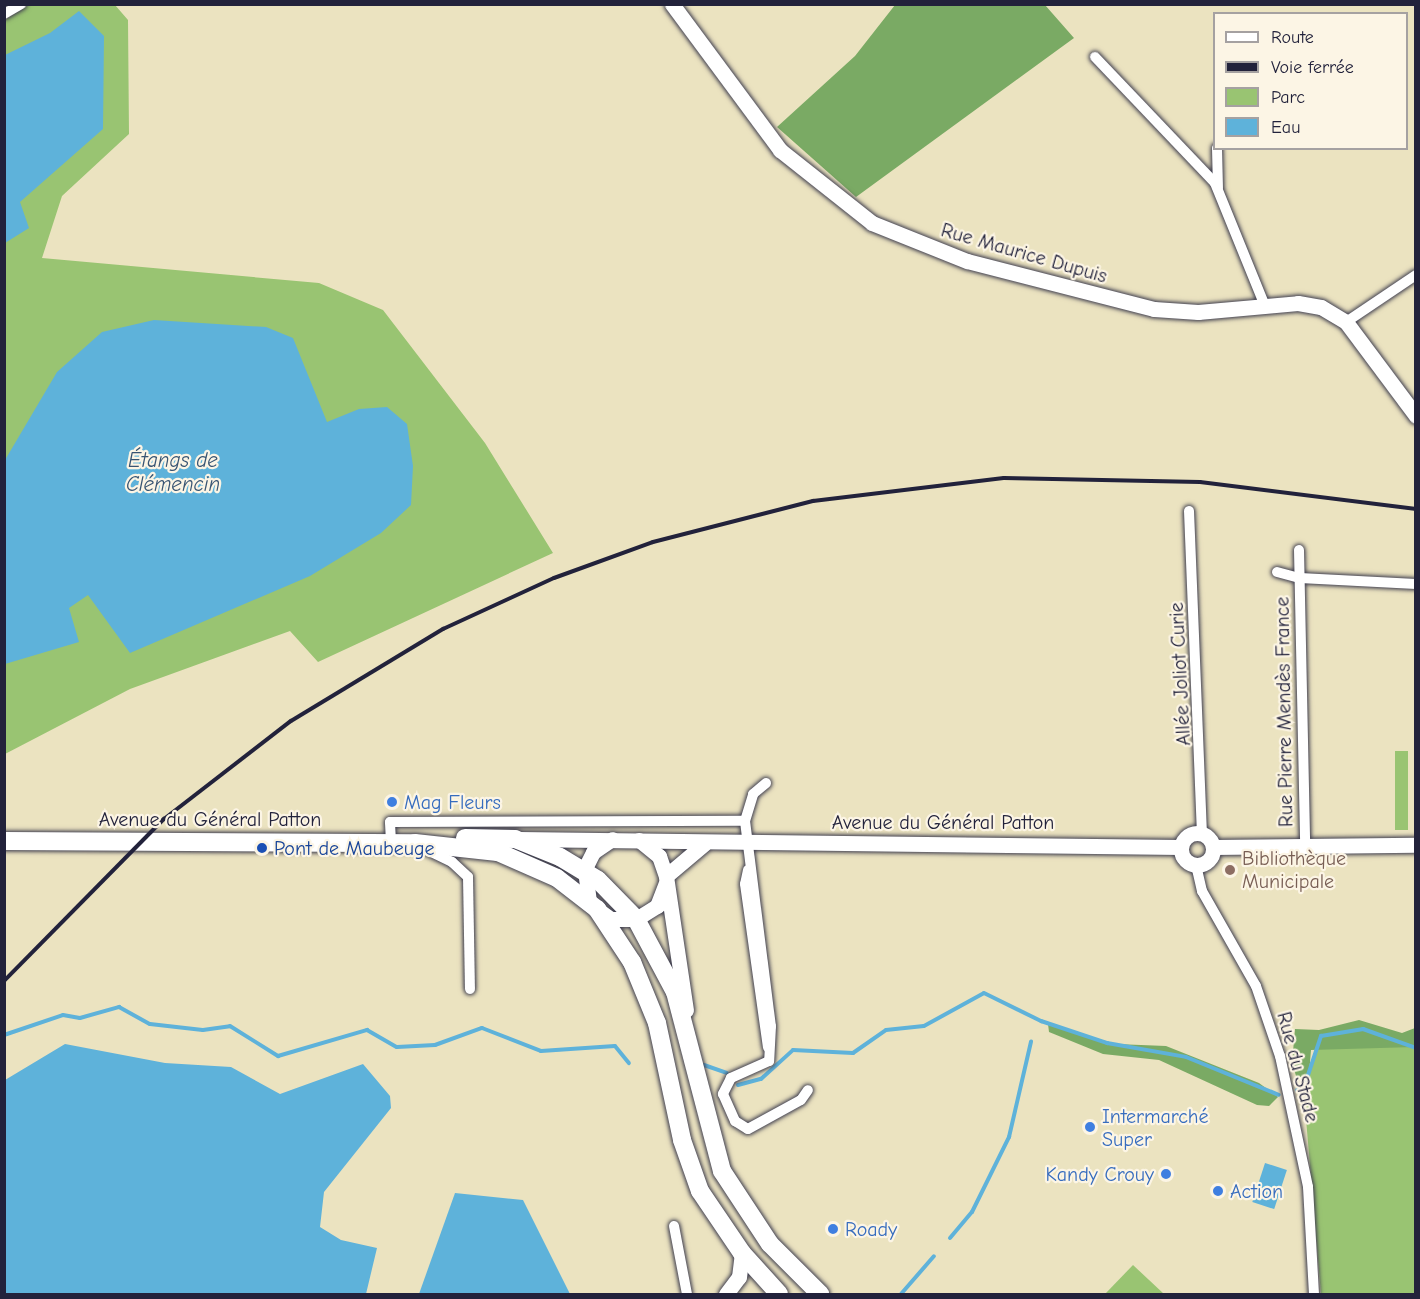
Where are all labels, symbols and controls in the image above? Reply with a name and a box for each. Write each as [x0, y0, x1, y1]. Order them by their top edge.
legend [1213, 12, 1408, 150]
text: Route [1271, 27, 1314, 48]
text: Voie ferrée [1271, 57, 1354, 78]
text: Parc [1271, 87, 1305, 108]
text: Eau [1271, 117, 1300, 138]
street label: Rue Maurice Dupuis [938, 218, 1110, 288]
water label: Étangs de Clémencin [126, 447, 220, 497]
street label: Rue Pierre Mendès France [1270, 597, 1298, 827]
street label: Allée Joliot Curie [1164, 602, 1196, 746]
place label: Mag Fleurs [404, 790, 501, 814]
marker: Mag Fleurs [385, 795, 399, 809]
street label: Avenue du Général Patton [99, 807, 321, 831]
street label: Avenue du Général Patton [832, 810, 1054, 834]
place label: Pont de Maubeuge [274, 836, 435, 860]
marker: Pont de Maubeuge [255, 841, 269, 855]
place label: Bibliothèque Municipale [1242, 846, 1346, 893]
marker: Bibliothèque Municipale [1223, 863, 1237, 877]
street label: Rue du Stade [1272, 1009, 1324, 1125]
place label: Intermarché Super [1102, 1104, 1209, 1151]
marker: Intermarché Super [1083, 1120, 1097, 1134]
place label: Kandy Crouy [1046, 1162, 1154, 1186]
marker: Kandy Crouy [1159, 1167, 1173, 1181]
place label: Action [1230, 1179, 1283, 1203]
marker: Action [1211, 1184, 1225, 1198]
place label: Roady [845, 1217, 897, 1241]
marker: Roady [826, 1222, 840, 1236]

